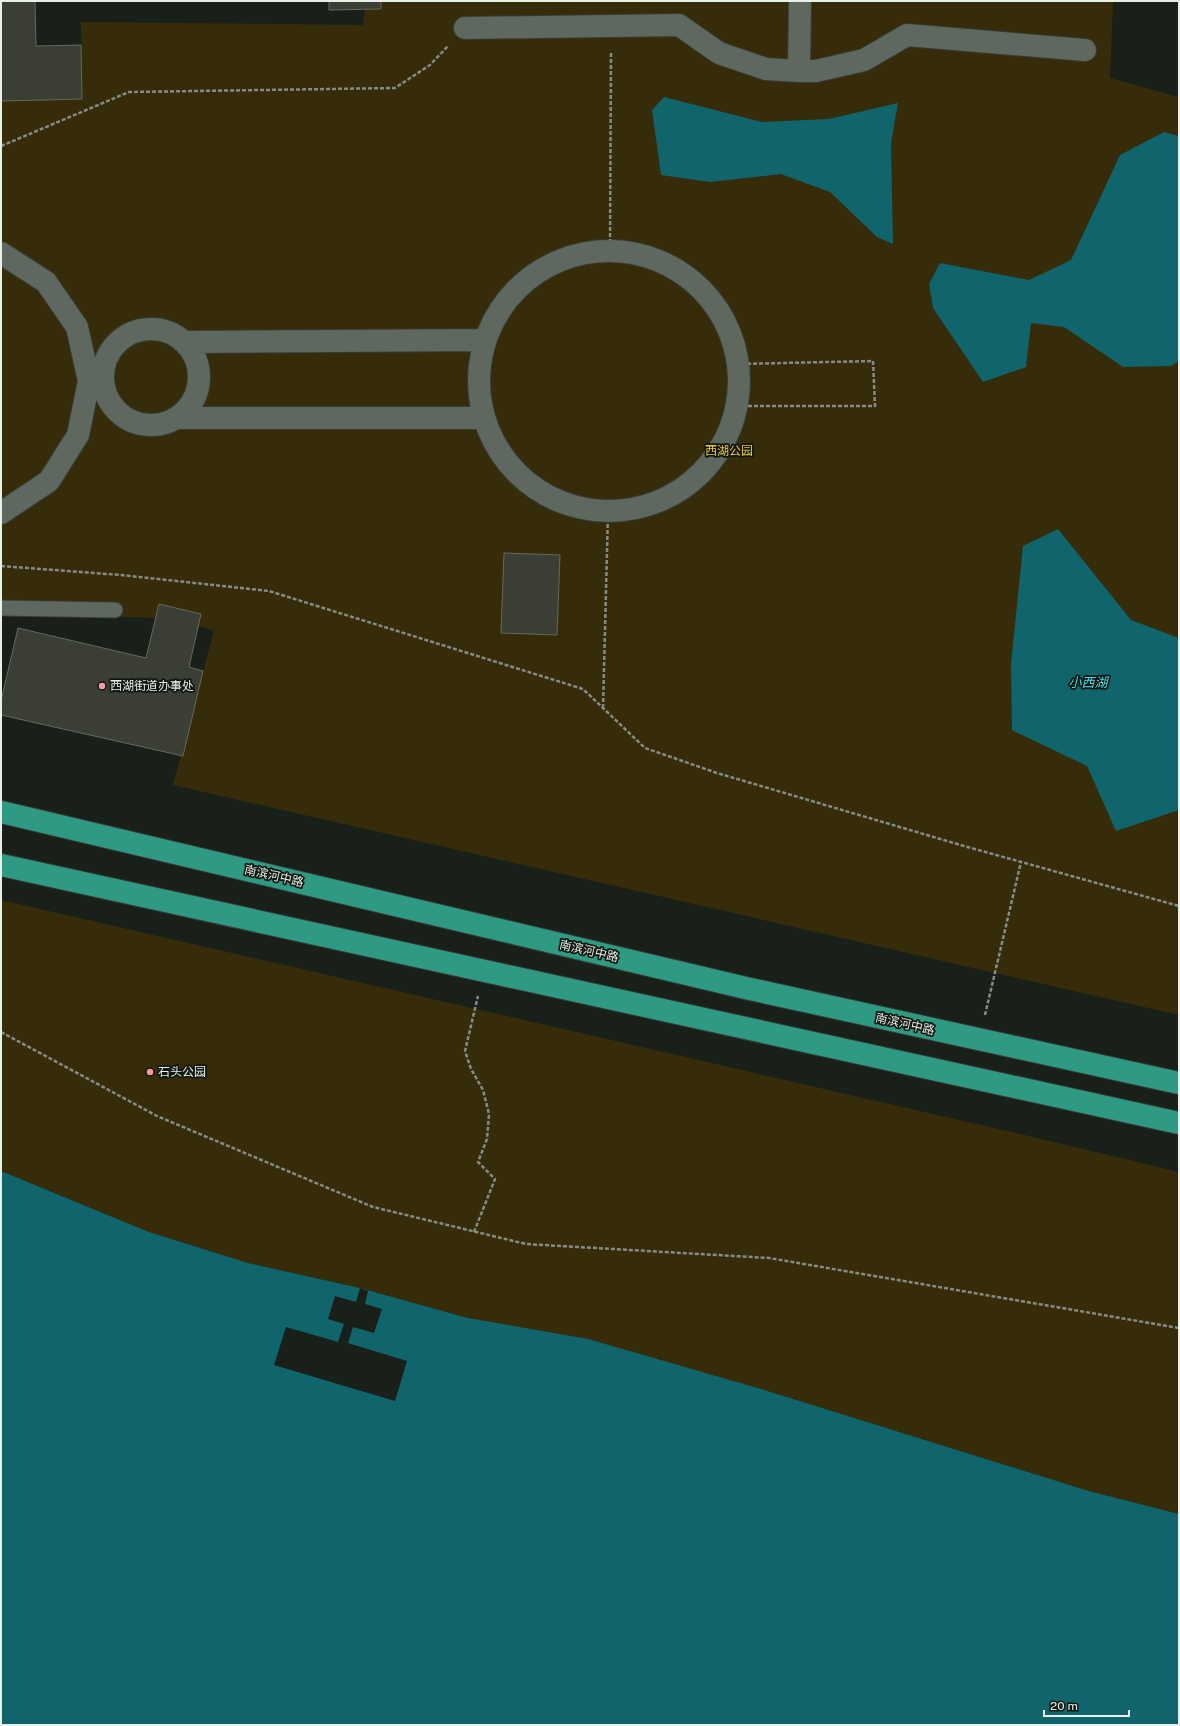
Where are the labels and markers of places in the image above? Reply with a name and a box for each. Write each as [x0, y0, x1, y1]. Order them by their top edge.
place label: 西湖街道办事处 [110, 679, 194, 693]
marker: 西湖街道办事处 [97, 681, 107, 691]
place label: 石头公园 [158, 1065, 206, 1079]
marker: 石头公园 [145, 1067, 155, 1077]

